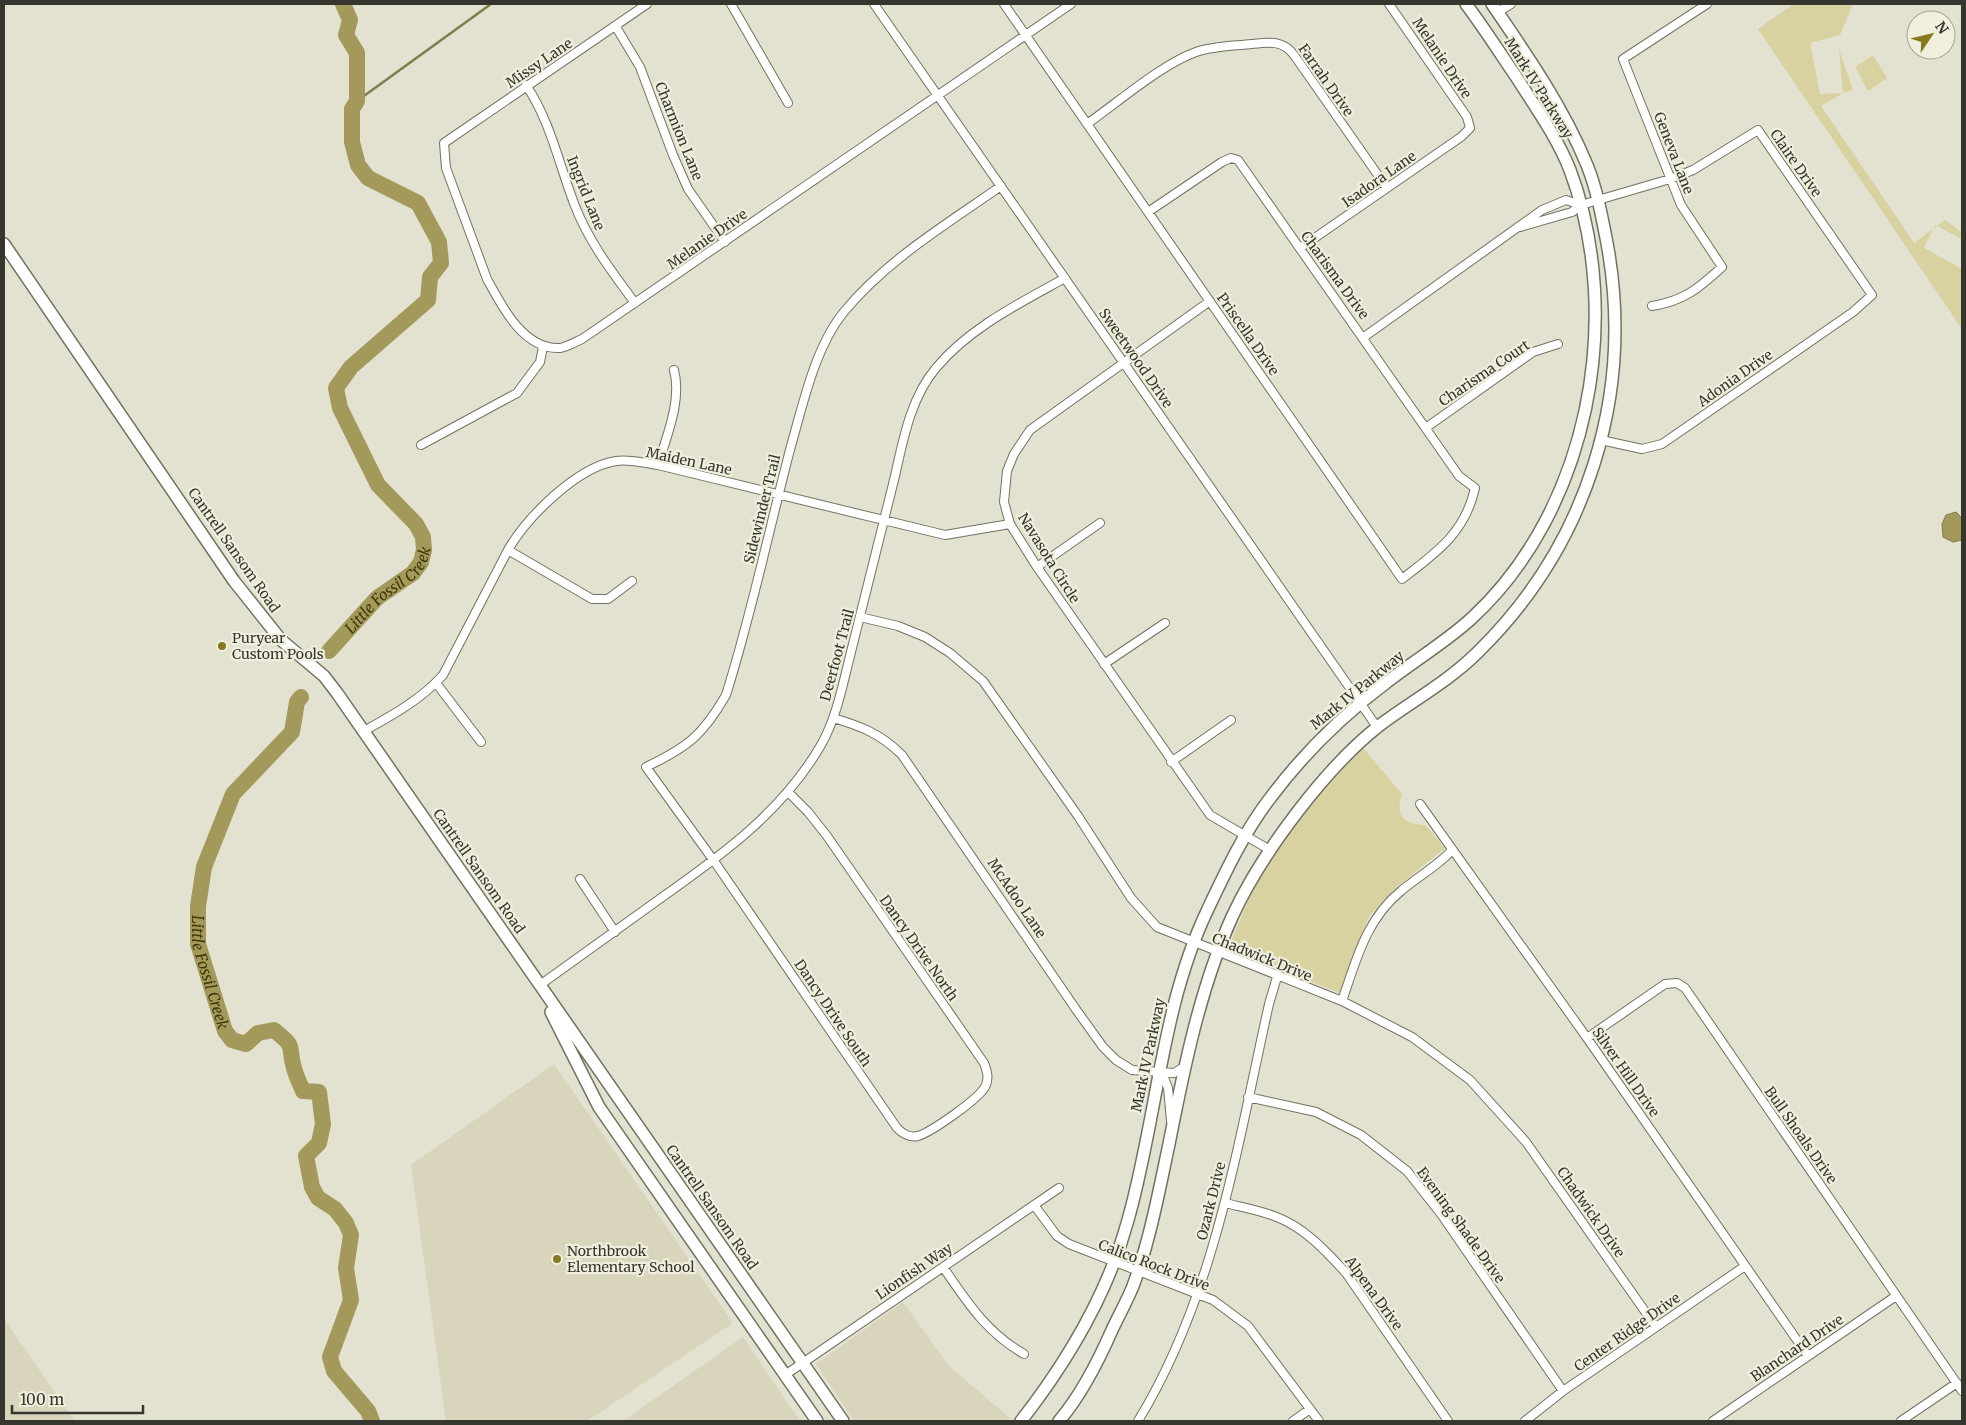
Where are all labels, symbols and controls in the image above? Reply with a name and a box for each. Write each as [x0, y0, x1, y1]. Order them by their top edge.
north arrow [1906, 10, 1956, 60]
street label: Melanie Drive [1408, 14, 1476, 102]
text: N [1931, 18, 1952, 37]
street label: Missy Lane [502, 34, 576, 92]
street label: Mark IV Parkway [1501, 34, 1578, 143]
street label: Farrah Drive [1294, 40, 1358, 120]
street label: Charmion Lane [651, 79, 707, 183]
street label: Geneva Lane [1650, 109, 1698, 197]
street label: Claire Drive [1766, 126, 1826, 200]
street label: Isadora Lane [1338, 147, 1420, 211]
street label: Ingrid Lane [563, 153, 609, 233]
street label: Melanie Drive [664, 205, 750, 273]
street label: Charisma Drive [1297, 227, 1373, 323]
street label: Priscella Drive [1213, 289, 1283, 379]
street label: Sweetwood Drive [1095, 305, 1177, 411]
street label: Charisma Court [1435, 336, 1533, 410]
street label: Adonia Drive [1693, 346, 1776, 411]
street label: Maiden Lane [644, 443, 734, 479]
street label: Sidewinder Trail [740, 452, 784, 566]
street label: Cantrell Sansom Road [184, 484, 284, 616]
street label: Navasota Circle [1014, 510, 1084, 606]
water label: Little Fossil Creek [340, 544, 434, 637]
street label: Deerfoot Trail [816, 606, 858, 703]
place label: Puryear Custom Pools [232, 629, 324, 663]
marker: Puryear Custom Pools [216, 640, 228, 652]
street label: Mark IV Parkway [1306, 646, 1408, 733]
street label: Cantrell Sansom Road [429, 805, 529, 937]
street label: McAdoo Lane [984, 855, 1050, 941]
street label: Dancy Drive North [876, 892, 962, 1004]
water label: Little Fossil Creek [188, 915, 233, 1032]
street label: Chadwick Drive [1209, 929, 1315, 985]
street label: Dancy Drive South [790, 956, 876, 1070]
street label: Mark IV Parkway [1127, 996, 1169, 1114]
street label: Silver Hill Drive [1588, 1024, 1664, 1120]
street label: Bull Shoals Drive [1761, 1083, 1841, 1187]
street label: Cantrell Sansom Road [662, 1141, 762, 1273]
street label: Ozark Drive [1193, 1160, 1229, 1242]
street label: Chadwick Drive [1553, 1163, 1629, 1261]
street label: Evening Shade Drive [1413, 1164, 1509, 1286]
street label: Calico Rock Drive [1096, 1236, 1212, 1294]
street label: Lionfish Way [872, 1238, 956, 1303]
place label: Northbrook Elementary School [567, 1242, 695, 1276]
street label: Alpena Drive [1341, 1252, 1407, 1333]
marker: Northbrook Elementary School [551, 1253, 563, 1265]
street label: Center Ridge Drive [1570, 1289, 1684, 1375]
street label: Blanchard Drive [1747, 1310, 1847, 1386]
scale bar [12, 1382, 144, 1414]
text: 100 m [20, 1390, 64, 1409]

